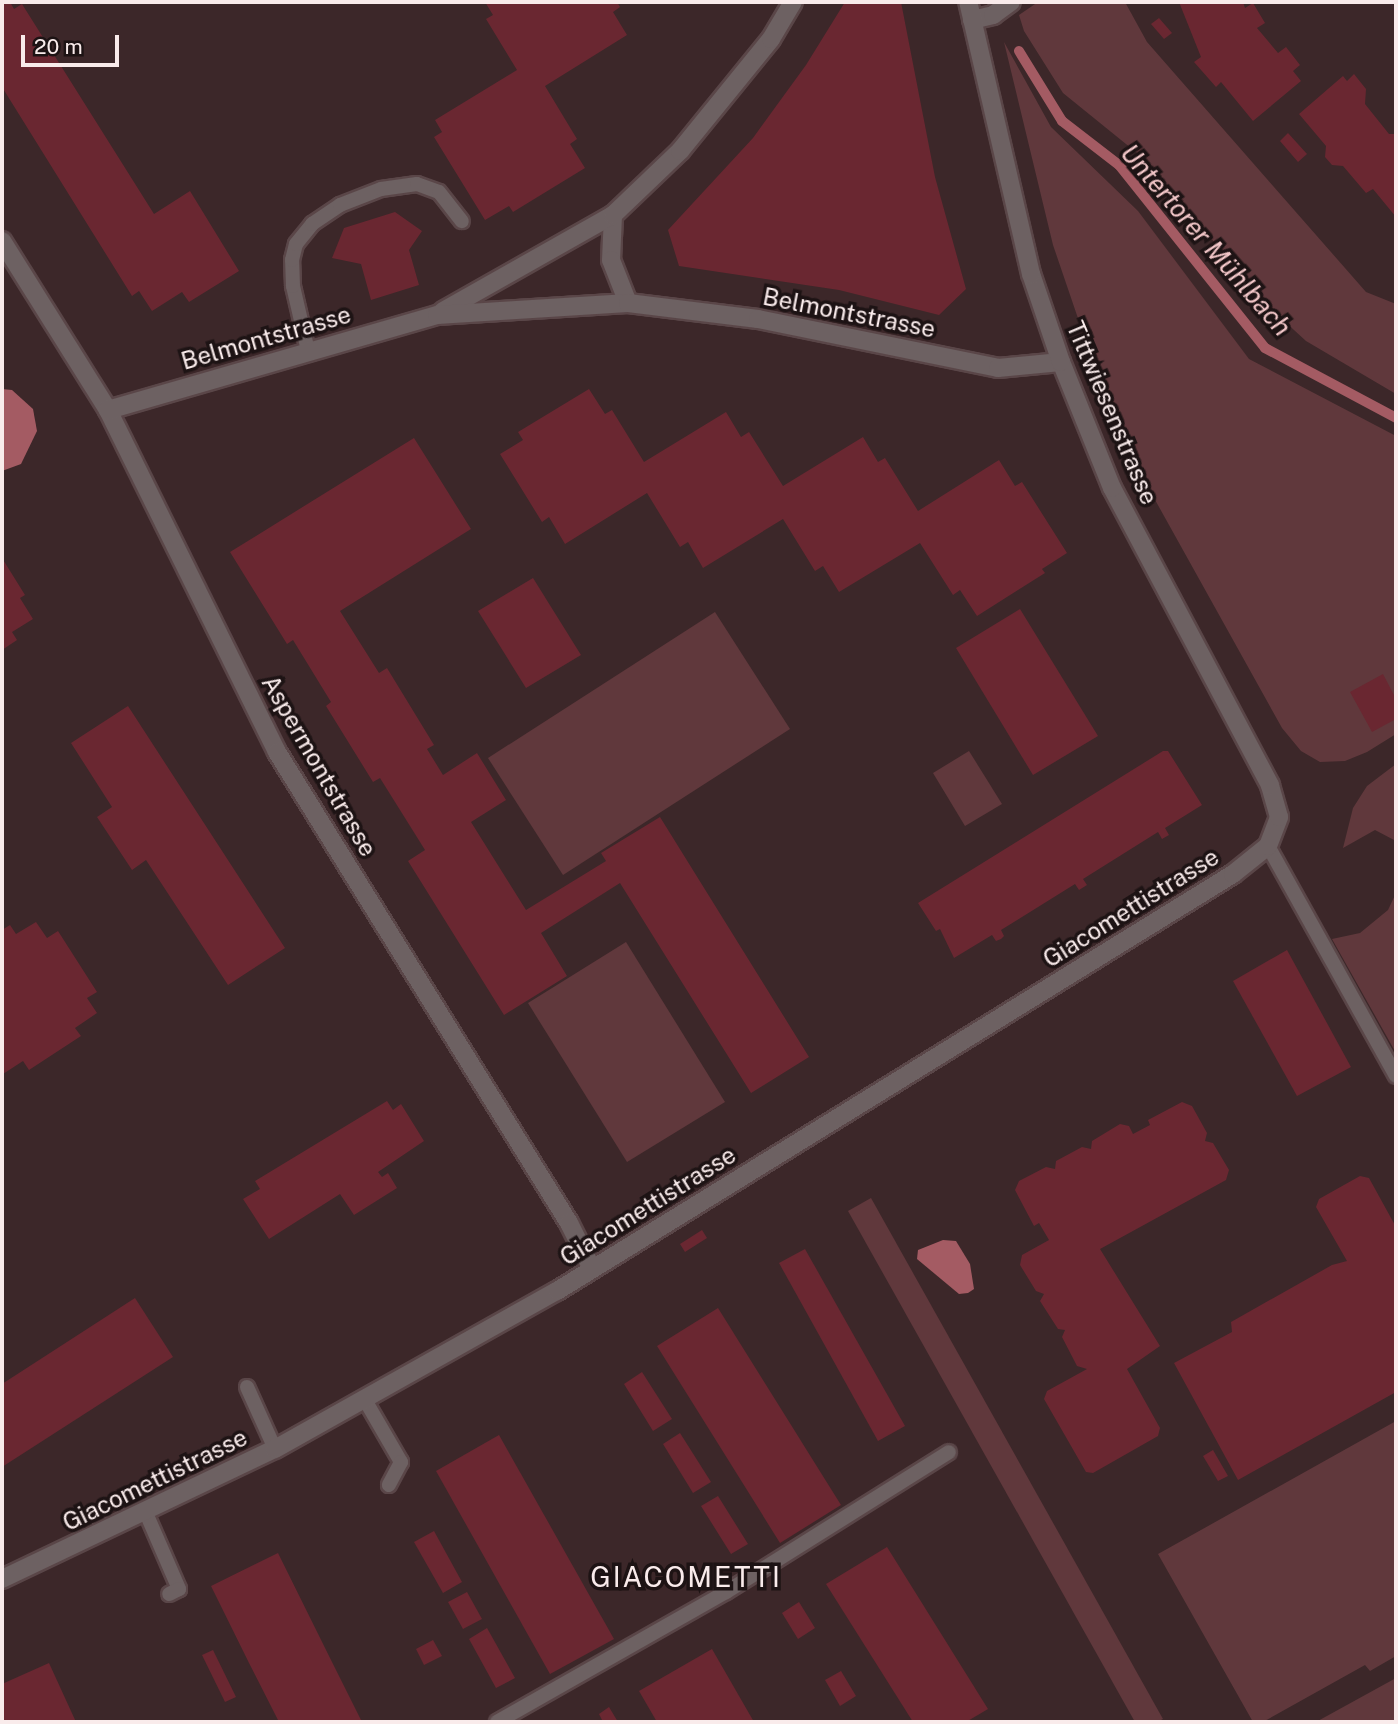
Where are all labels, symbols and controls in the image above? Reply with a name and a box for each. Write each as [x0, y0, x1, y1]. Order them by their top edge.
scale bar [24, 21, 122, 65]
text: 20 m [34, 34, 83, 59]
water label: Untertorer Mühlbach [1114, 138, 1298, 342]
street label: Belmontstrasse [760, 282, 938, 344]
street label: Belmontstrasse [178, 300, 354, 376]
street label: Tittwiesenstrasse [1060, 317, 1164, 509]
street label: Aspermontstrasse [255, 670, 383, 862]
street label: Giacomettistrasse [1038, 842, 1224, 974]
street label: Giacomettistrasse [555, 1140, 741, 1272]
street label: Giacomettistrasse [58, 1423, 252, 1537]
district label: GIACOMETTI [591, 1560, 781, 1594]

